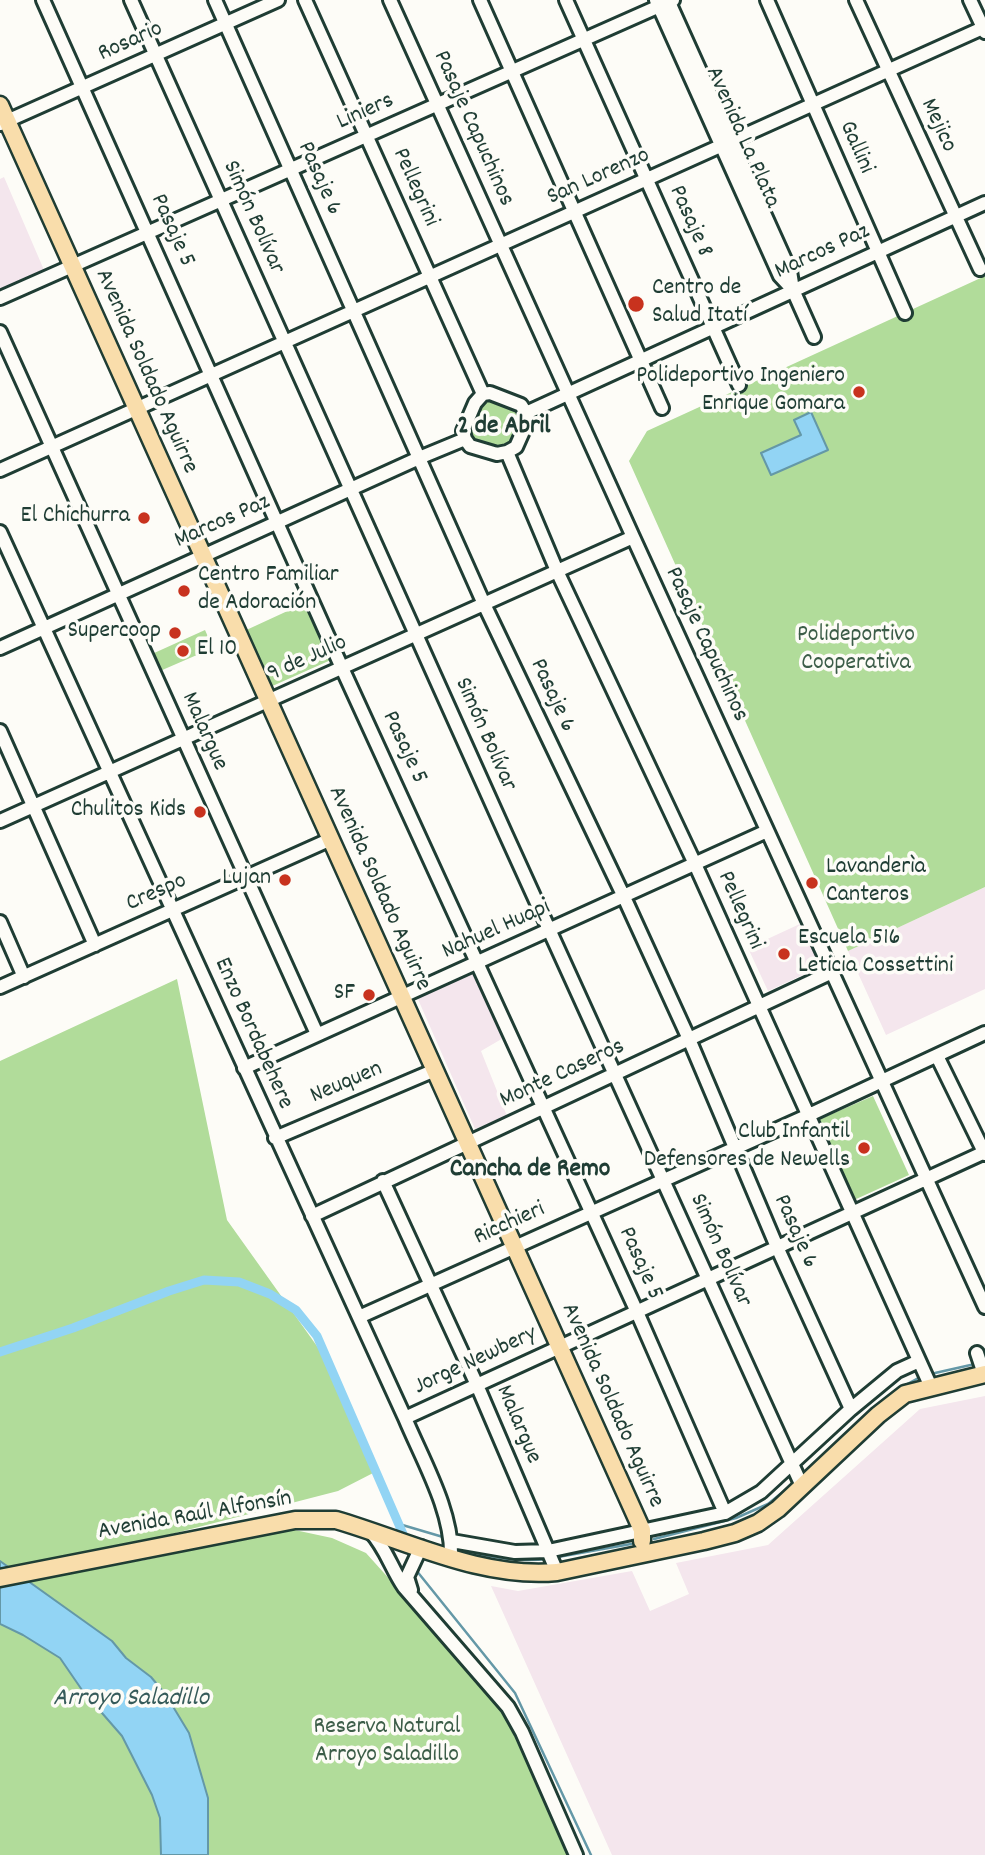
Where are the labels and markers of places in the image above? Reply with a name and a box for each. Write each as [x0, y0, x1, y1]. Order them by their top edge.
place label: Centro de Salud Itatí [652, 276, 747, 332]
marker: Centro de Salud Itatí [626, 294, 646, 314]
place label: Polideportivo Ingeniero Enrique Gomara [636, 364, 845, 420]
marker: Polideportivo Ingeniero Enrique Gomara [851, 384, 867, 400]
place label: El Chichurra [21, 504, 130, 532]
marker: El Chichurra [136, 510, 152, 526]
place label: Centro Familiar de Adoración [198, 563, 339, 619]
marker: Centro Familiar de Adoración [176, 583, 192, 599]
place label: Supercoop [67, 619, 161, 647]
marker: Supercoop [167, 625, 183, 641]
place label: El 10 [197, 637, 237, 665]
marker: El 10 [175, 643, 191, 659]
place label: Chulitos Kids [71, 798, 186, 826]
marker: Chulitos Kids [192, 804, 208, 820]
place label: Lavanderìa Canteros [826, 855, 926, 911]
place label: Lujan [222, 866, 271, 894]
marker: Lujan [277, 872, 293, 888]
marker: Lavanderìa Canteros [804, 875, 820, 891]
place label: Escuela 516 Leticia Cossettini [798, 926, 953, 982]
marker: Escuela 516 Leticia Cossettini [776, 946, 792, 962]
place label: SF [334, 981, 355, 1009]
marker: SF [361, 987, 377, 1003]
place label: Club Infantil Defensores de Newells [644, 1120, 850, 1176]
marker: Club Infantil Defensores de Newells [856, 1140, 872, 1156]

